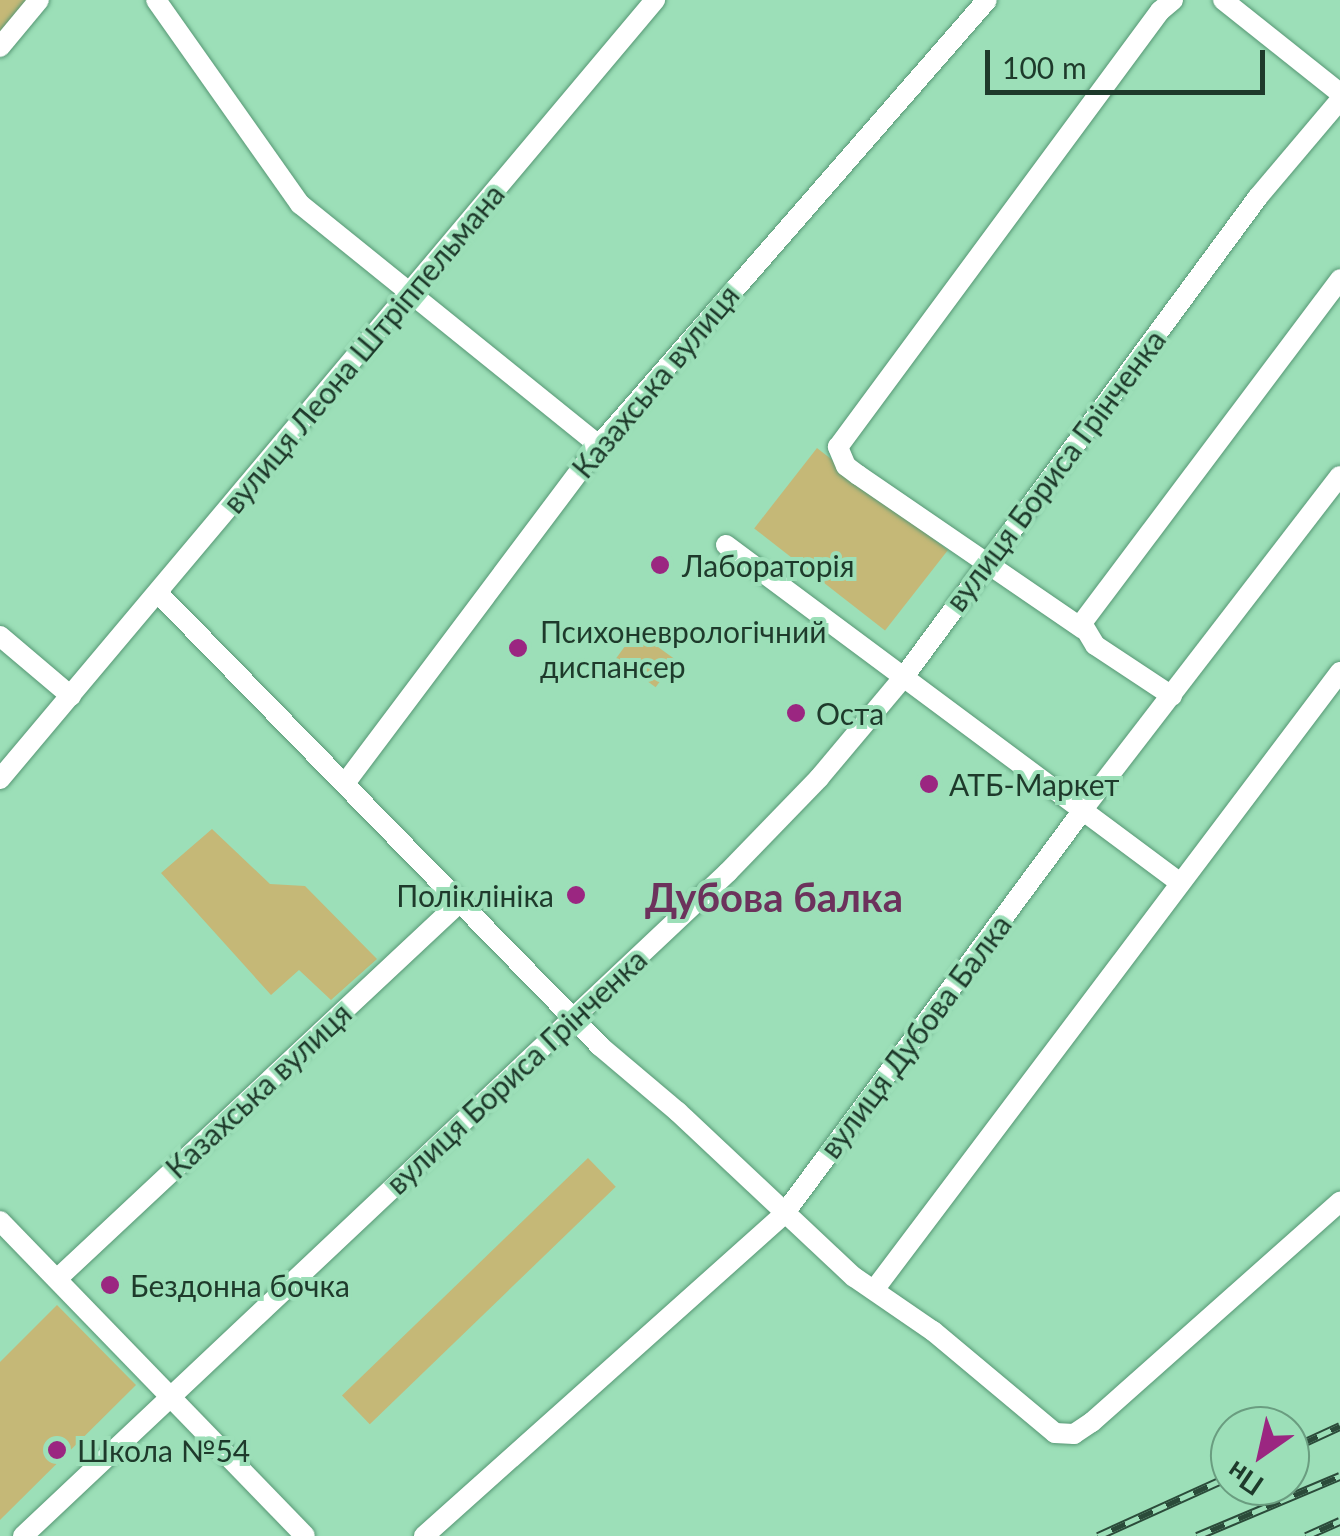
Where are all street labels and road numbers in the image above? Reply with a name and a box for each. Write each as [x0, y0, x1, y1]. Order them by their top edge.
street label: вулиця Леона Штріппельмана [215, 176, 511, 520]
street label: Казахська вулиця [564, 277, 746, 485]
street label: вулиця Бориса Грінченка [938, 322, 1172, 618]
street label: вулиця Дубова Балка [812, 907, 1018, 1165]
street label: вулиця Бориса Грінченка [378, 941, 654, 1201]
street label: Казахська вулиця [158, 995, 358, 1185]

